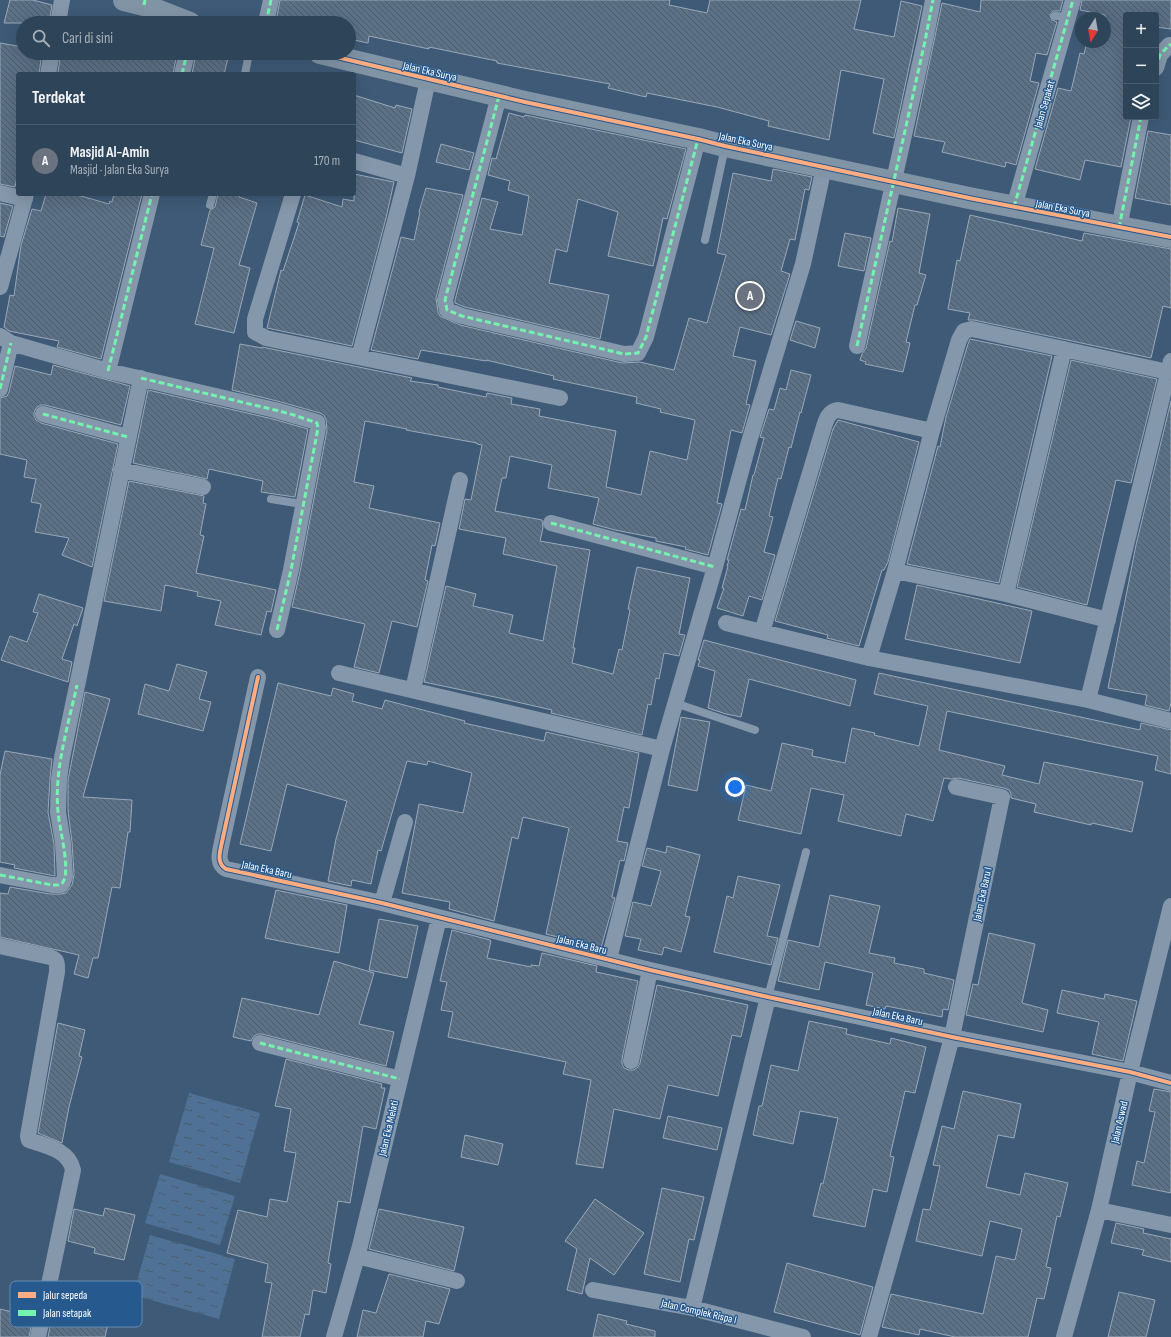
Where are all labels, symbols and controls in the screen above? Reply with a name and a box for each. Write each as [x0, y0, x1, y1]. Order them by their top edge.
north arrow [1075, 12, 1111, 48]
map controls [1123, 12, 1159, 120]
button: + [1123, 12, 1159, 48]
search box [16, 16, 356, 60]
icon: search [30, 27, 52, 49]
text: Cari di sini [62, 29, 113, 48]
button: − [1123, 48, 1159, 84]
street label: Jalan Eka Surya [401, 59, 458, 84]
street label: Jalan Sepakat [1031, 78, 1058, 130]
button: layers [1123, 84, 1159, 120]
text: Terdekat [32, 88, 85, 108]
street label: Jalan Eka Surya [717, 129, 774, 154]
text: Masjid Al-Amin [70, 143, 149, 162]
text: A [42, 153, 48, 169]
text: 170 m [314, 153, 340, 169]
text: Masjid · Jalan Eka Surya [70, 162, 169, 178]
street label: Jalan Eka Surya [1034, 197, 1091, 220]
pin: A [737, 281, 763, 311]
your location [725, 777, 745, 797]
street label: Jalan Eka Baru [240, 858, 294, 881]
street label: Jalan Eka Baru I [970, 866, 995, 923]
street label: Jalan Eka Baru [555, 932, 609, 957]
street label: Jalan Eka Baru [871, 1005, 925, 1028]
street label: Jalan Eka Melati [376, 1099, 401, 1158]
street label: Jalan Aswad [1108, 1099, 1131, 1145]
legend [10, 1281, 142, 1327]
text: Jalur sepeda [42, 1289, 87, 1302]
street label: Jalan Complek Rispa I [659, 1296, 738, 1326]
text: Jalan setapak [42, 1307, 92, 1320]

